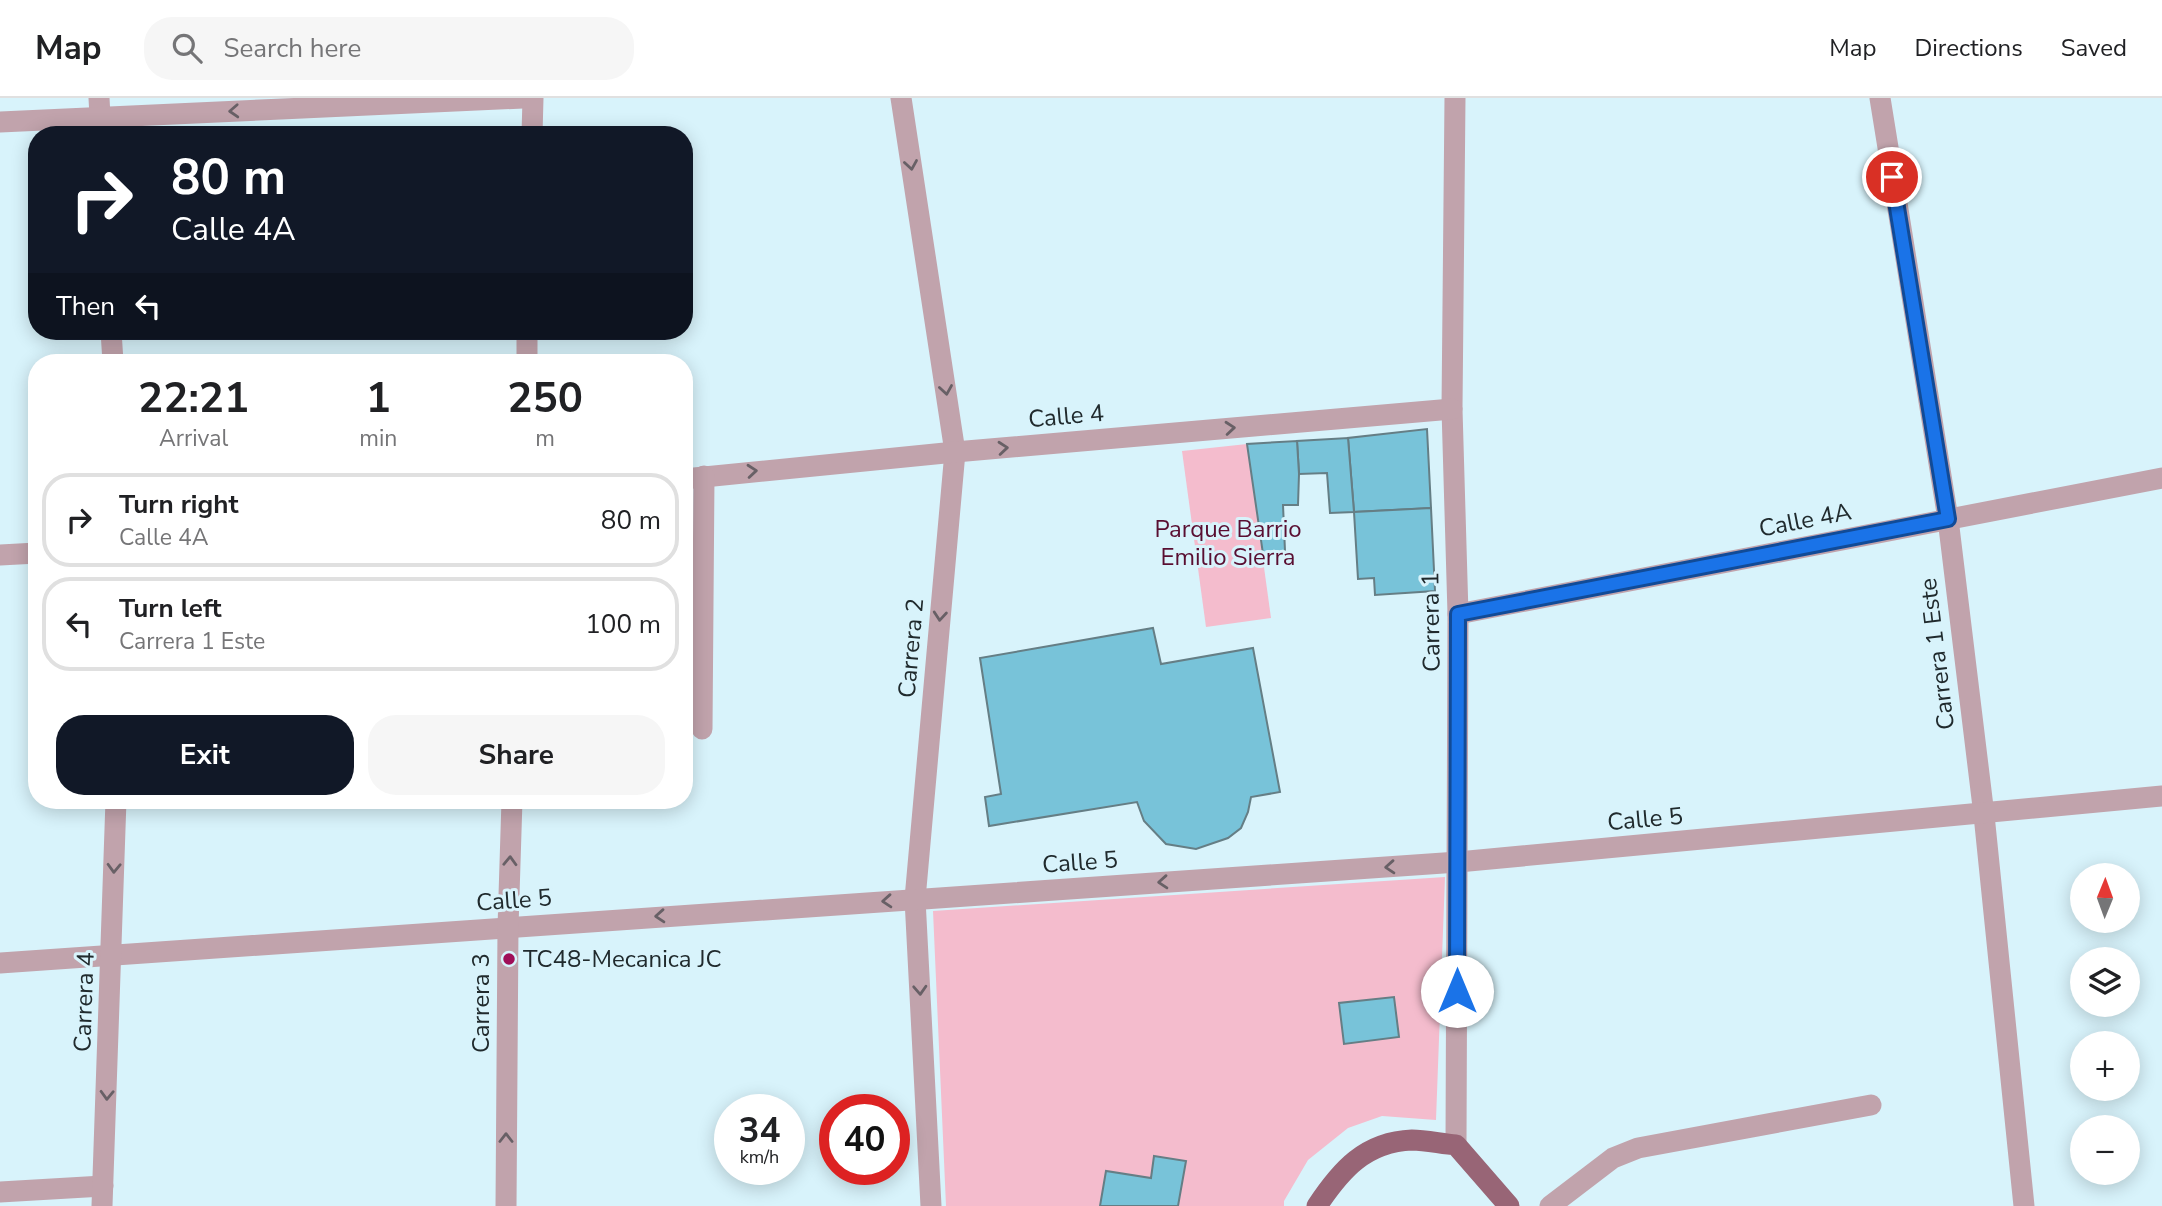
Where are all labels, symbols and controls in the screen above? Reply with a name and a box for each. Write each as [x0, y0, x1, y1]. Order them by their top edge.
search box [144, 17, 634, 80]
text: Map [35, 26, 102, 71]
icon: search [168, 29, 206, 67]
text: Search here [224, 31, 361, 66]
text: Map [1829, 32, 1876, 64]
text: Directions [1914, 32, 2023, 64]
text: Saved [2061, 32, 2127, 64]
one-way arrow [228, 103, 239, 118]
text: 80 m [171, 144, 286, 211]
pin [1862, 147, 1922, 207]
icon: right [56, 154, 147, 245]
icon: arrive [1873, 158, 1911, 196]
one-way arrow [904, 160, 919, 171]
text: Calle 4A [171, 208, 296, 251]
icon: left [129, 287, 167, 325]
text: Then [56, 289, 115, 324]
text: 22:21 [138, 370, 249, 427]
text: 1 [366, 370, 391, 427]
text: 250 [507, 370, 583, 427]
one-way arrow [938, 384, 953, 396]
street label: Calle 4 [1027, 397, 1105, 435]
one-way arrow [1224, 421, 1235, 436]
text: Arrival [159, 423, 228, 454]
text: min [359, 423, 397, 454]
text: m [535, 423, 555, 454]
one-way arrow [998, 441, 1009, 456]
one-way arrow [747, 464, 758, 479]
text: Turn right [119, 487, 238, 522]
street label: Calle 4A [1756, 495, 1854, 545]
icon: right [60, 501, 98, 539]
text: 80 m [601, 503, 661, 538]
park label: Parque Barrio Emilio Sierra [1154, 513, 1302, 573]
text: Calle 4A [119, 522, 209, 553]
street label: Carrera 1 [1414, 572, 1448, 672]
street label: Carrera 1 Este [1912, 576, 1962, 732]
text: Turn left [119, 591, 222, 626]
street label: Carrera 2 [891, 597, 931, 699]
icon: left [60, 605, 98, 643]
text: 100 m [585, 607, 661, 642]
one-way arrow [933, 611, 948, 622]
text: Carrera 1 Este [119, 626, 265, 657]
button: Exit [56, 715, 354, 795]
button: Share [368, 715, 665, 795]
street label: Calle 5 [1606, 800, 1684, 838]
street label: Calle 5 [1041, 843, 1119, 881]
one-way arrow [503, 856, 518, 867]
one-way arrow [1384, 859, 1395, 874]
one-way arrow [107, 863, 122, 874]
north arrow [2070, 863, 2140, 933]
map controls [2070, 863, 2140, 1185]
one-way arrow [1157, 875, 1168, 890]
street label: Calle 5 [475, 881, 553, 919]
one-way arrow [881, 893, 892, 908]
one-way arrow [654, 909, 665, 924]
place label: TC48-Mecanica JC [523, 943, 722, 975]
button: layers [2070, 947, 2140, 1017]
street label: Carrera 4 [66, 951, 102, 1053]
marker: TC48-Mecanica JC [501, 951, 517, 967]
street label: Carrera 3 [465, 953, 497, 1053]
position arrow [1420, 954, 1494, 1028]
one-way arrow [912, 984, 927, 995]
button: + [2070, 1031, 2140, 1101]
one-way arrow [99, 1090, 114, 1101]
speed limit sign: 40 [819, 1094, 910, 1185]
text: 34 [738, 1107, 781, 1154]
button: − [2070, 1115, 2140, 1185]
one-way arrow [498, 1132, 514, 1143]
text: km/h [740, 1145, 779, 1169]

